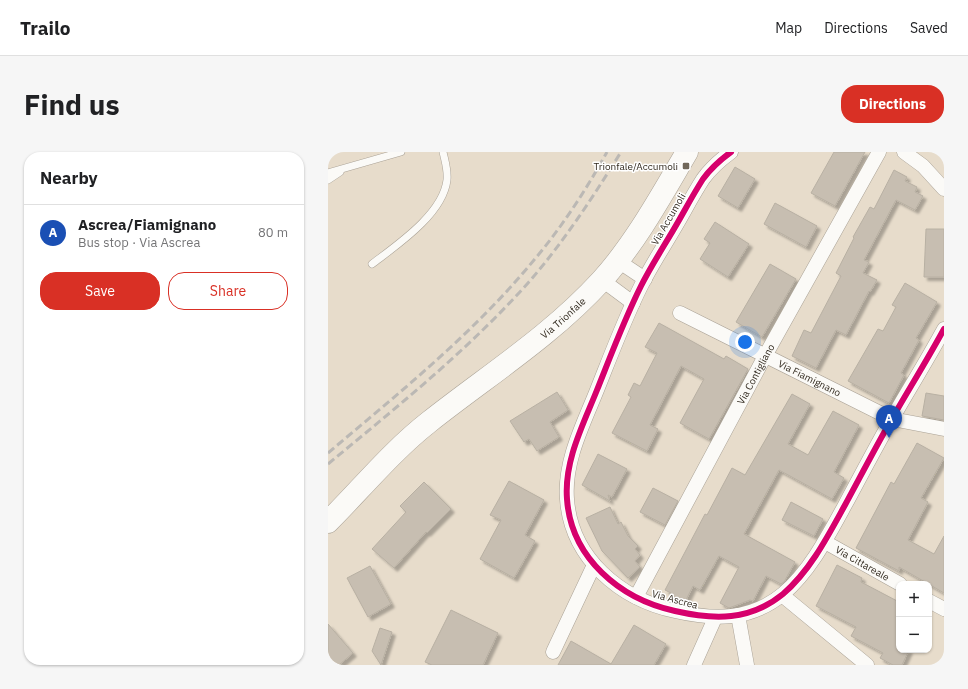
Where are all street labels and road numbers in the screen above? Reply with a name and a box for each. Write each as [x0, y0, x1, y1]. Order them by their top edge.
street label: Via Accumoli [648, 191, 689, 248]
street label: Via Trionfale [538, 294, 589, 341]
street label: Via Contigliano [734, 341, 778, 407]
street label: Via Fiamignano [776, 357, 843, 400]
street label: Via Cittareale [833, 543, 892, 584]
street label: Via Ascrea [650, 587, 700, 612]

